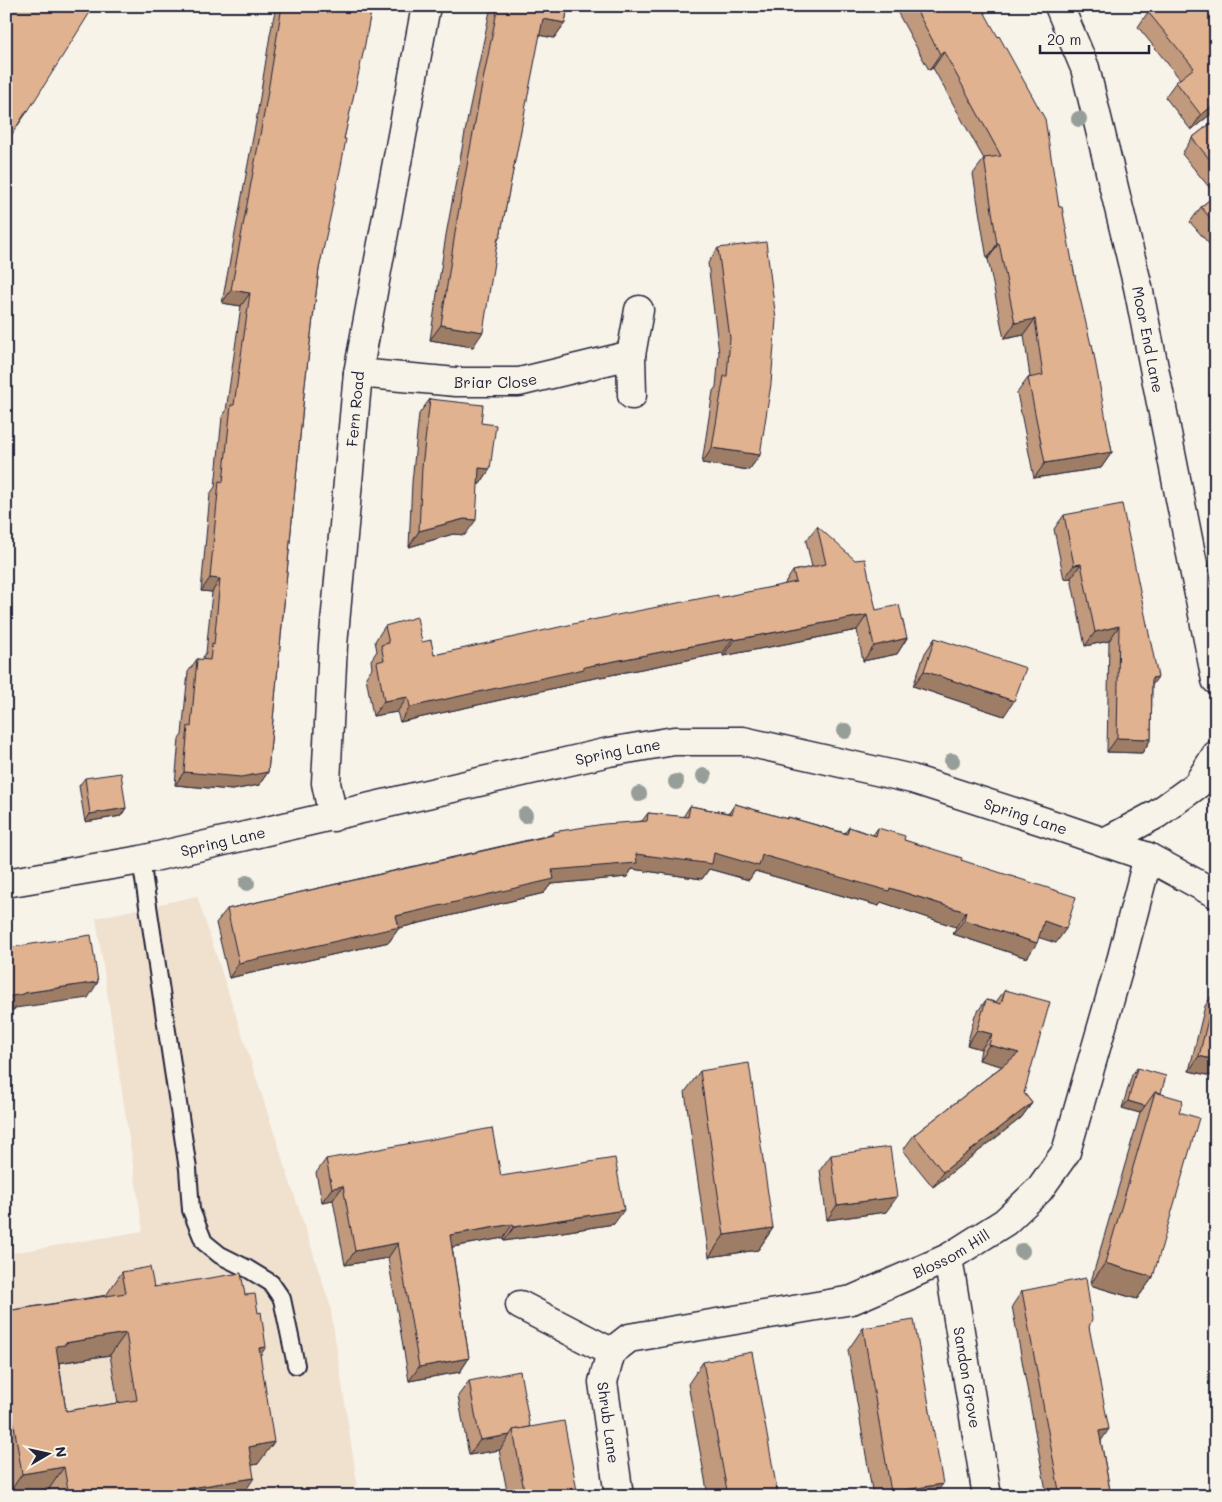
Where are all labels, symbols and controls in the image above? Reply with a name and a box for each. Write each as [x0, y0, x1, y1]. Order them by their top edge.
scale bar [1040, 22, 1148, 54]
text: 20 m [1047, 29, 1081, 49]
street label: Moor End Lane [1128, 284, 1169, 394]
street label: Briar Close [454, 368, 539, 392]
street label: Fern Road [341, 370, 368, 448]
street label: Spring Lane [573, 733, 662, 770]
street label: Spring Lane [982, 793, 1070, 839]
street label: Spring Lane [178, 822, 267, 861]
street label: Blossom Hill [909, 1224, 993, 1282]
street label: Sandon Grove [949, 1325, 986, 1430]
street label: Shrub Lane [593, 1381, 624, 1464]
north arrow [22, 1430, 72, 1480]
text: N [51, 1445, 72, 1459]

